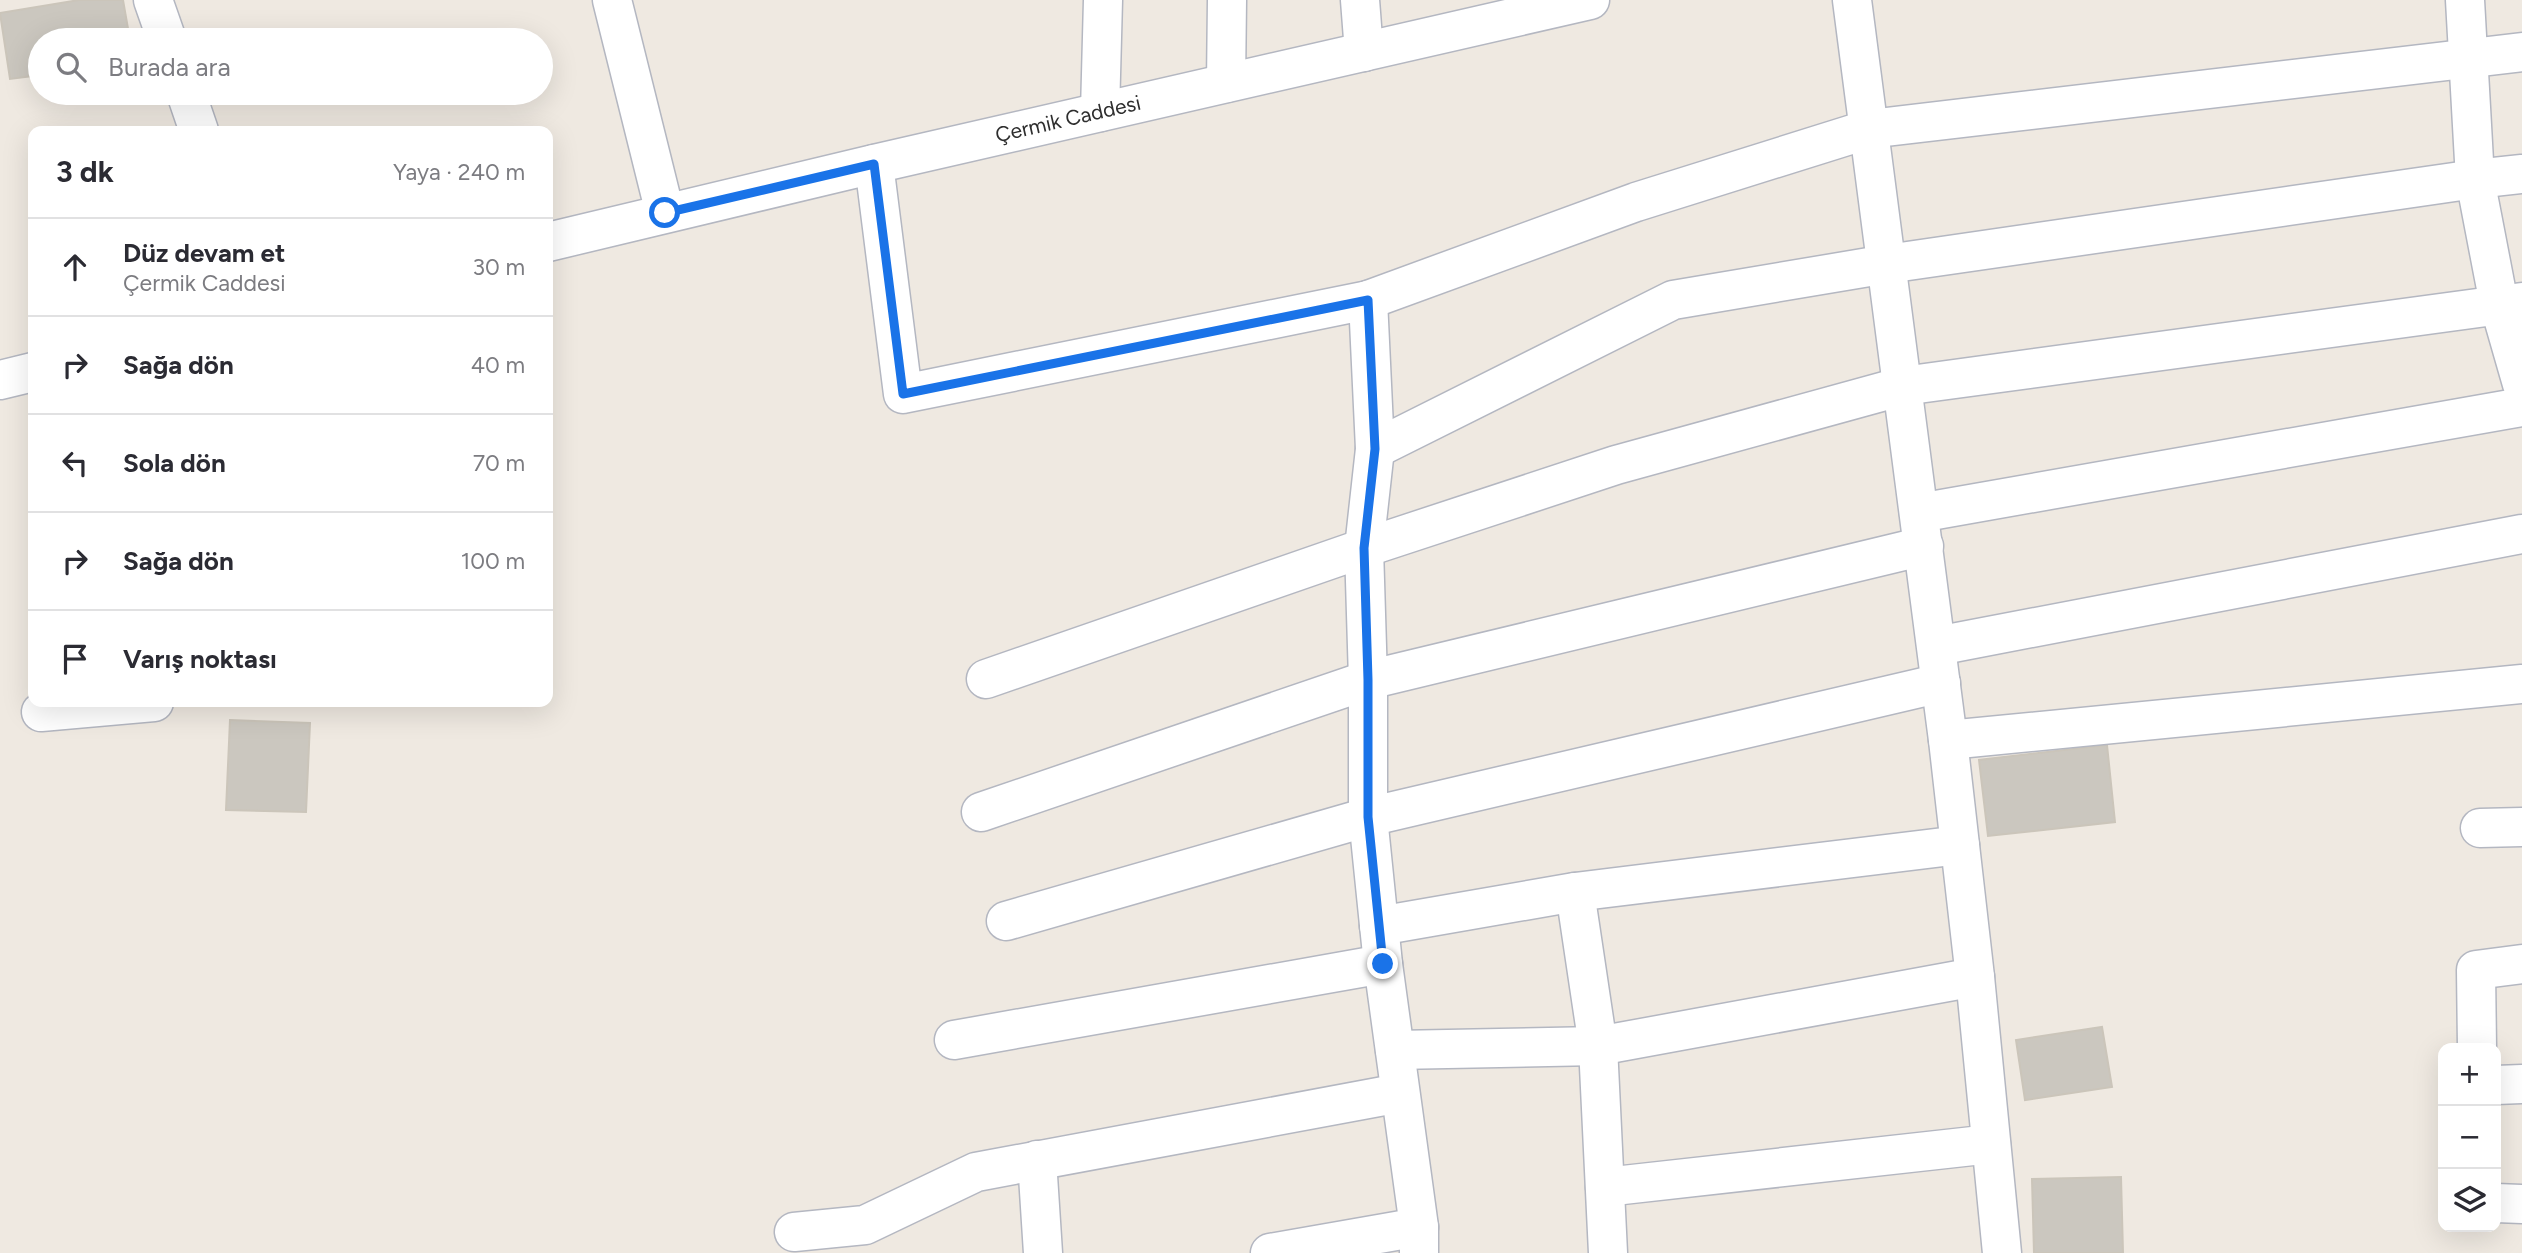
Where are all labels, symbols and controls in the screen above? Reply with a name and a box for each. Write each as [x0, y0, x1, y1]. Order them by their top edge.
search box [28, 28, 553, 105]
icon: search [52, 48, 90, 86]
text: Burada ara [108, 51, 231, 83]
street label: Çermik Caddesi [993, 90, 1143, 147]
text: 3 dk [56, 153, 114, 190]
text: Yaya · 240 m [393, 158, 525, 186]
route start [649, 197, 680, 228]
text: Düz devam et [123, 237, 285, 269]
icon: ahead [56, 248, 94, 286]
text: 30 m [472, 253, 525, 281]
text: Çermik Caddesi [123, 269, 286, 297]
icon: right [56, 346, 94, 384]
text: Sağa dön [123, 349, 234, 381]
text: 40 m [471, 351, 525, 379]
icon: left [56, 444, 94, 482]
text: Sola dön [123, 447, 226, 479]
text: 70 m [473, 449, 525, 477]
icon: right [56, 542, 94, 580]
text: Sağa dön [123, 545, 234, 577]
text: 100 m [461, 547, 525, 575]
icon: arrive [56, 640, 94, 678]
text: Varış noktası [123, 643, 277, 675]
route end [1367, 948, 1398, 979]
map controls [2438, 1043, 2501, 1232]
button: + [2438, 1043, 2501, 1106]
button: − [2438, 1106, 2501, 1169]
button: layers [2438, 1169, 2501, 1232]

